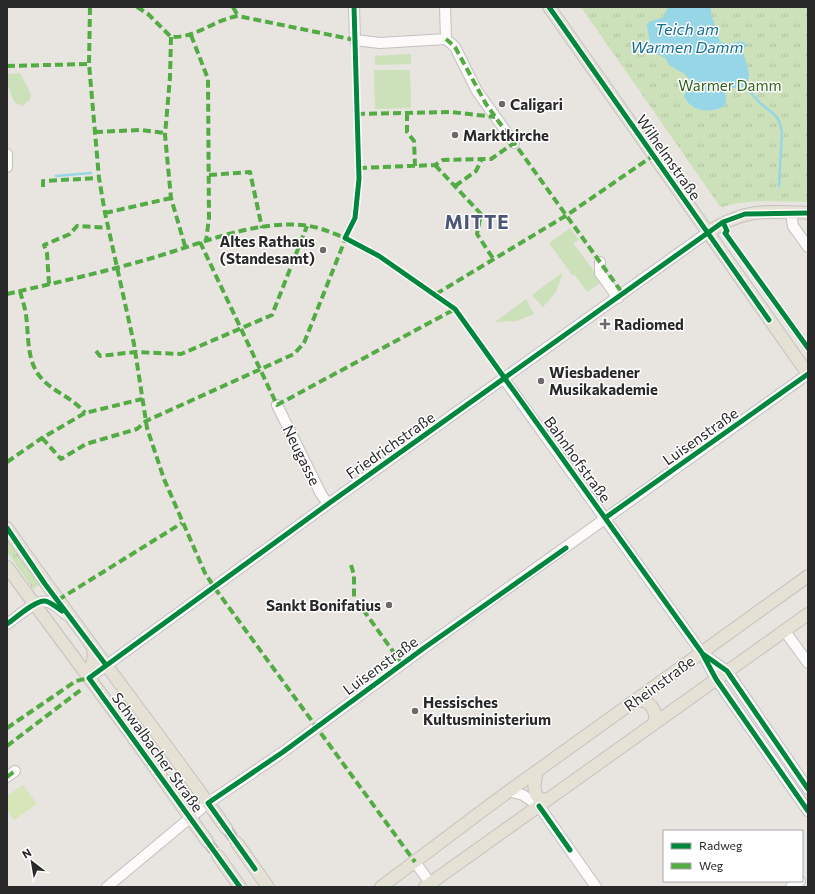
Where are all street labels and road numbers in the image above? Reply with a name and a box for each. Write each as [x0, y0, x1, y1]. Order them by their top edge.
street label: Wilhelmstraße [633, 111, 705, 203]
street label: Luisenstraße [659, 403, 741, 469]
street label: Friedrichstraße [342, 408, 438, 482]
street label: Bahnhofstraße [541, 413, 615, 505]
street label: Neugasse [280, 422, 324, 488]
street label: Luisenstraße [339, 632, 421, 698]
street label: Rheinstraße [620, 651, 698, 715]
street label: Schwalbacher Straße [109, 689, 207, 815]

